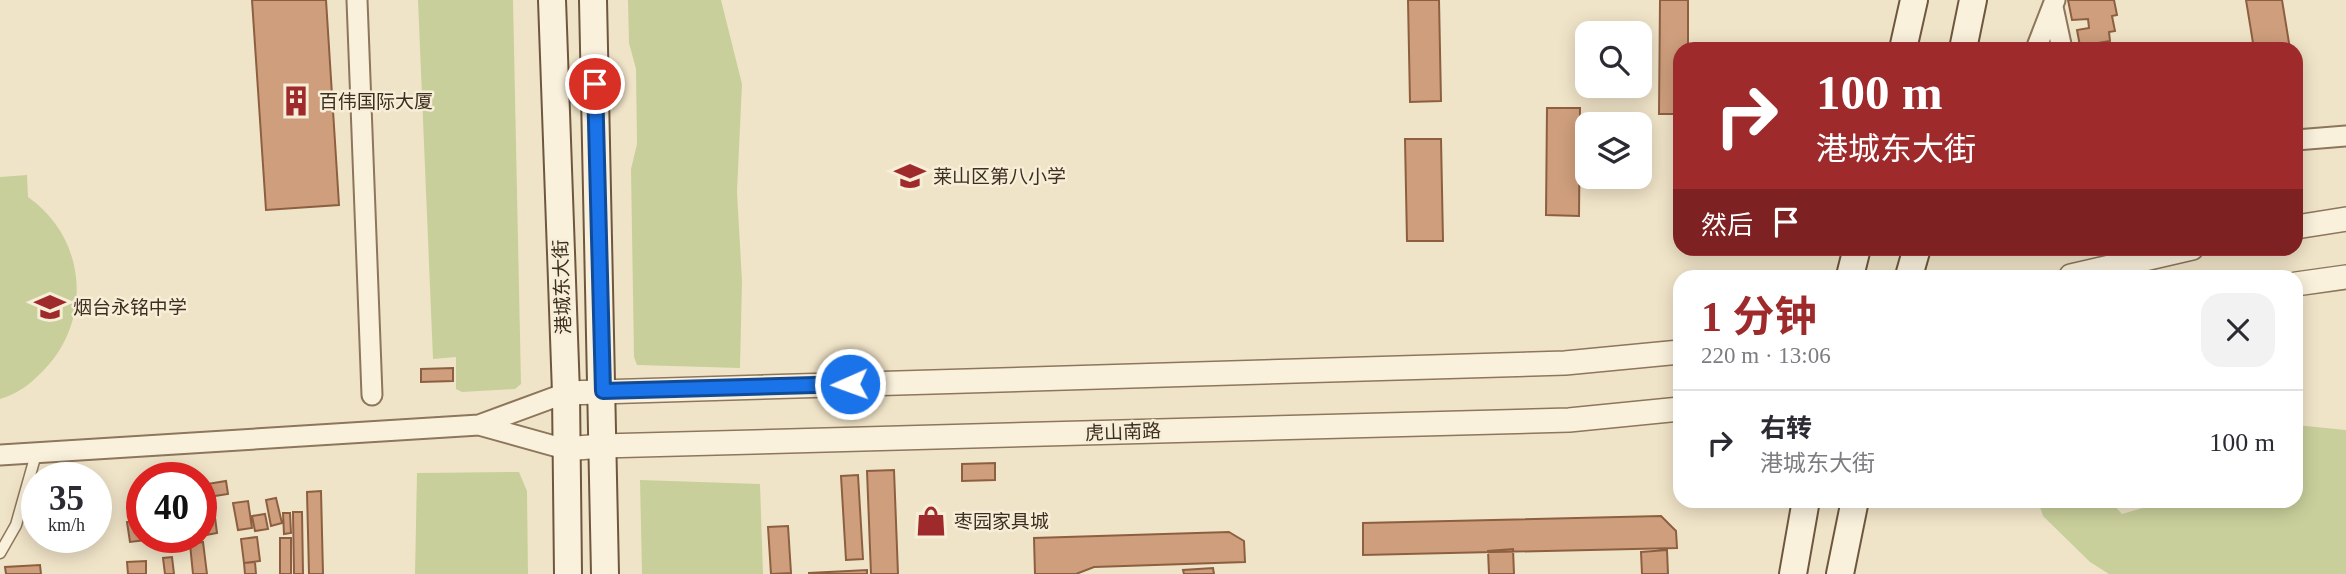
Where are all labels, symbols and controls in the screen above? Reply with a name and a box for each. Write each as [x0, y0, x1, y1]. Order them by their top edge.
map controls [1575, 21, 1652, 189]
button: search [1575, 21, 1652, 98]
pin [565, 54, 625, 114]
icon: arrive [576, 65, 614, 103]
text: 100 m [1816, 65, 1943, 120]
icon: right [1701, 70, 1792, 161]
building icon: 百伟国际大厦 [279, 84, 313, 118]
place label: 百伟国际大厦 [319, 91, 433, 112]
button: layers [1575, 112, 1652, 189]
text: 港城东大街 [1816, 131, 1976, 167]
school or university icon: 莱山区第八小学 [893, 159, 927, 193]
place label: 莱山区第八小学 [933, 166, 1066, 187]
icon: arrive [1767, 203, 1805, 241]
text: 然后 [1701, 211, 1753, 240]
street label: 港城东大街 [550, 239, 574, 335]
school or university icon: 烟台永铭中学 [33, 290, 67, 324]
button: close [2201, 293, 2275, 367]
text: 1 分钟 [1701, 294, 1817, 340]
place label: 烟台永铭中学 [73, 297, 187, 318]
text: 220 m · 13:06 [1701, 343, 1831, 368]
position arrow [813, 347, 887, 421]
text: 右转 [1760, 414, 1812, 443]
street label: 虎山南路 [1085, 420, 1161, 444]
icon: right [1701, 424, 1739, 462]
text: 100 m [2209, 428, 2275, 457]
text: 港城东大街 [1760, 451, 1875, 476]
speed limit sign: 40 [126, 462, 217, 553]
text: 35 [49, 479, 84, 518]
shop icon: 枣园家具城 [914, 504, 948, 538]
place label: 枣园家具城 [954, 511, 1049, 532]
text: km/h [48, 515, 85, 535]

